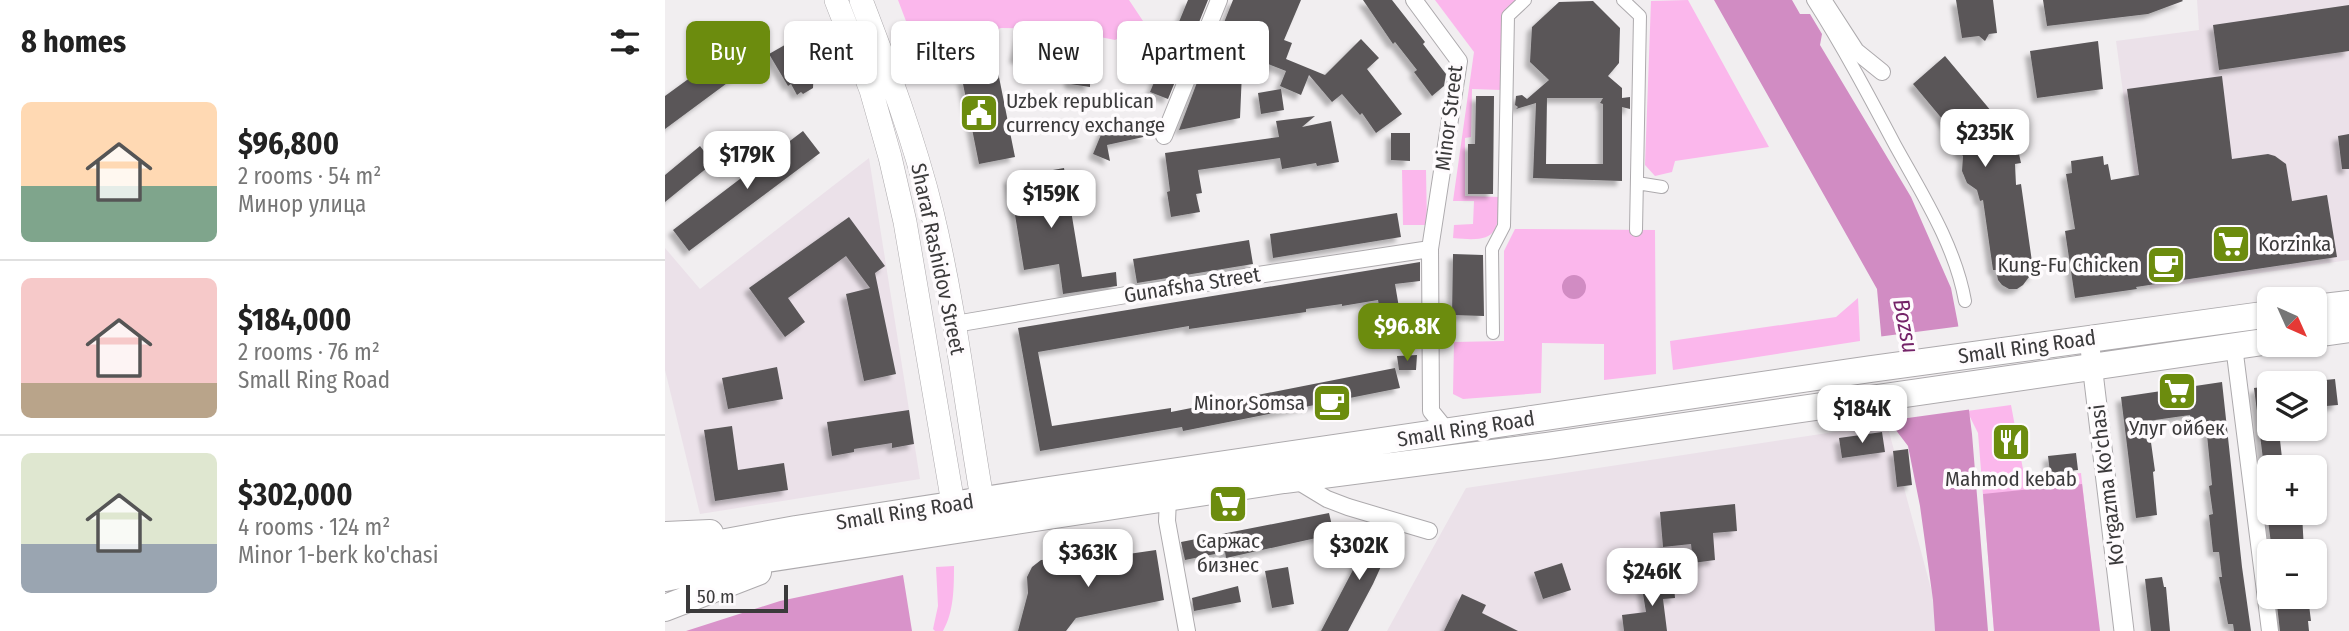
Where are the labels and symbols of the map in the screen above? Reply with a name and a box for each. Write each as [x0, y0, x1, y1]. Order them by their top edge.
street label: Minor Street [1430, 64, 1468, 172]
place label: Uzbek republican currency exchange [1006, 88, 1165, 138]
public building icon: Uzbek republican currency exchange [958, 92, 1000, 134]
pin: $235K [1936, 110, 2034, 169]
pin: $179K [698, 132, 796, 191]
street label: Sharaf Rashidov Street [905, 161, 971, 357]
pin: $159K [1002, 170, 1100, 230]
supermarket icon: Korzinka [2210, 223, 2252, 265]
place label: Korzinka [2258, 231, 2331, 257]
cafe icon: Kung-Fu Chicken [2145, 244, 2187, 286]
place label: Kung-Fu Chicken [1997, 252, 2139, 278]
street label: Gunafsha Street [1122, 261, 1262, 309]
north arrow [2257, 287, 2327, 357]
water label: Bozsu [1887, 296, 1925, 356]
pin: $96.8K [1350, 304, 1464, 363]
street label: Small Ring Road [1956, 324, 2098, 370]
supermarket icon: Улуг ойбек [2156, 370, 2198, 412]
cafe icon: Minor Somsa [1311, 382, 1353, 424]
pin: $184K [1813, 386, 1911, 445]
place label: Minor Somsa [1194, 390, 1305, 416]
street label: Ko'rgazma Ko'chasi [2084, 403, 2130, 567]
street label: Small Ring Road [1395, 405, 1537, 453]
place label: Улуг ойбек [2128, 415, 2225, 441]
restaurant icon: Mahmod kebab [1990, 421, 2032, 463]
place label: Mahmod kebab [1945, 466, 2077, 492]
supermarket icon: Саржас бизнес [1207, 483, 1249, 525]
street label: Small Ring Road [834, 488, 976, 536]
pin: $302K [1310, 522, 1408, 582]
place label: Саржас бизнес [1196, 528, 1260, 578]
pin: $363K [1039, 530, 1137, 589]
pin: $246K [1603, 548, 1701, 608]
scale bar [686, 582, 787, 614]

